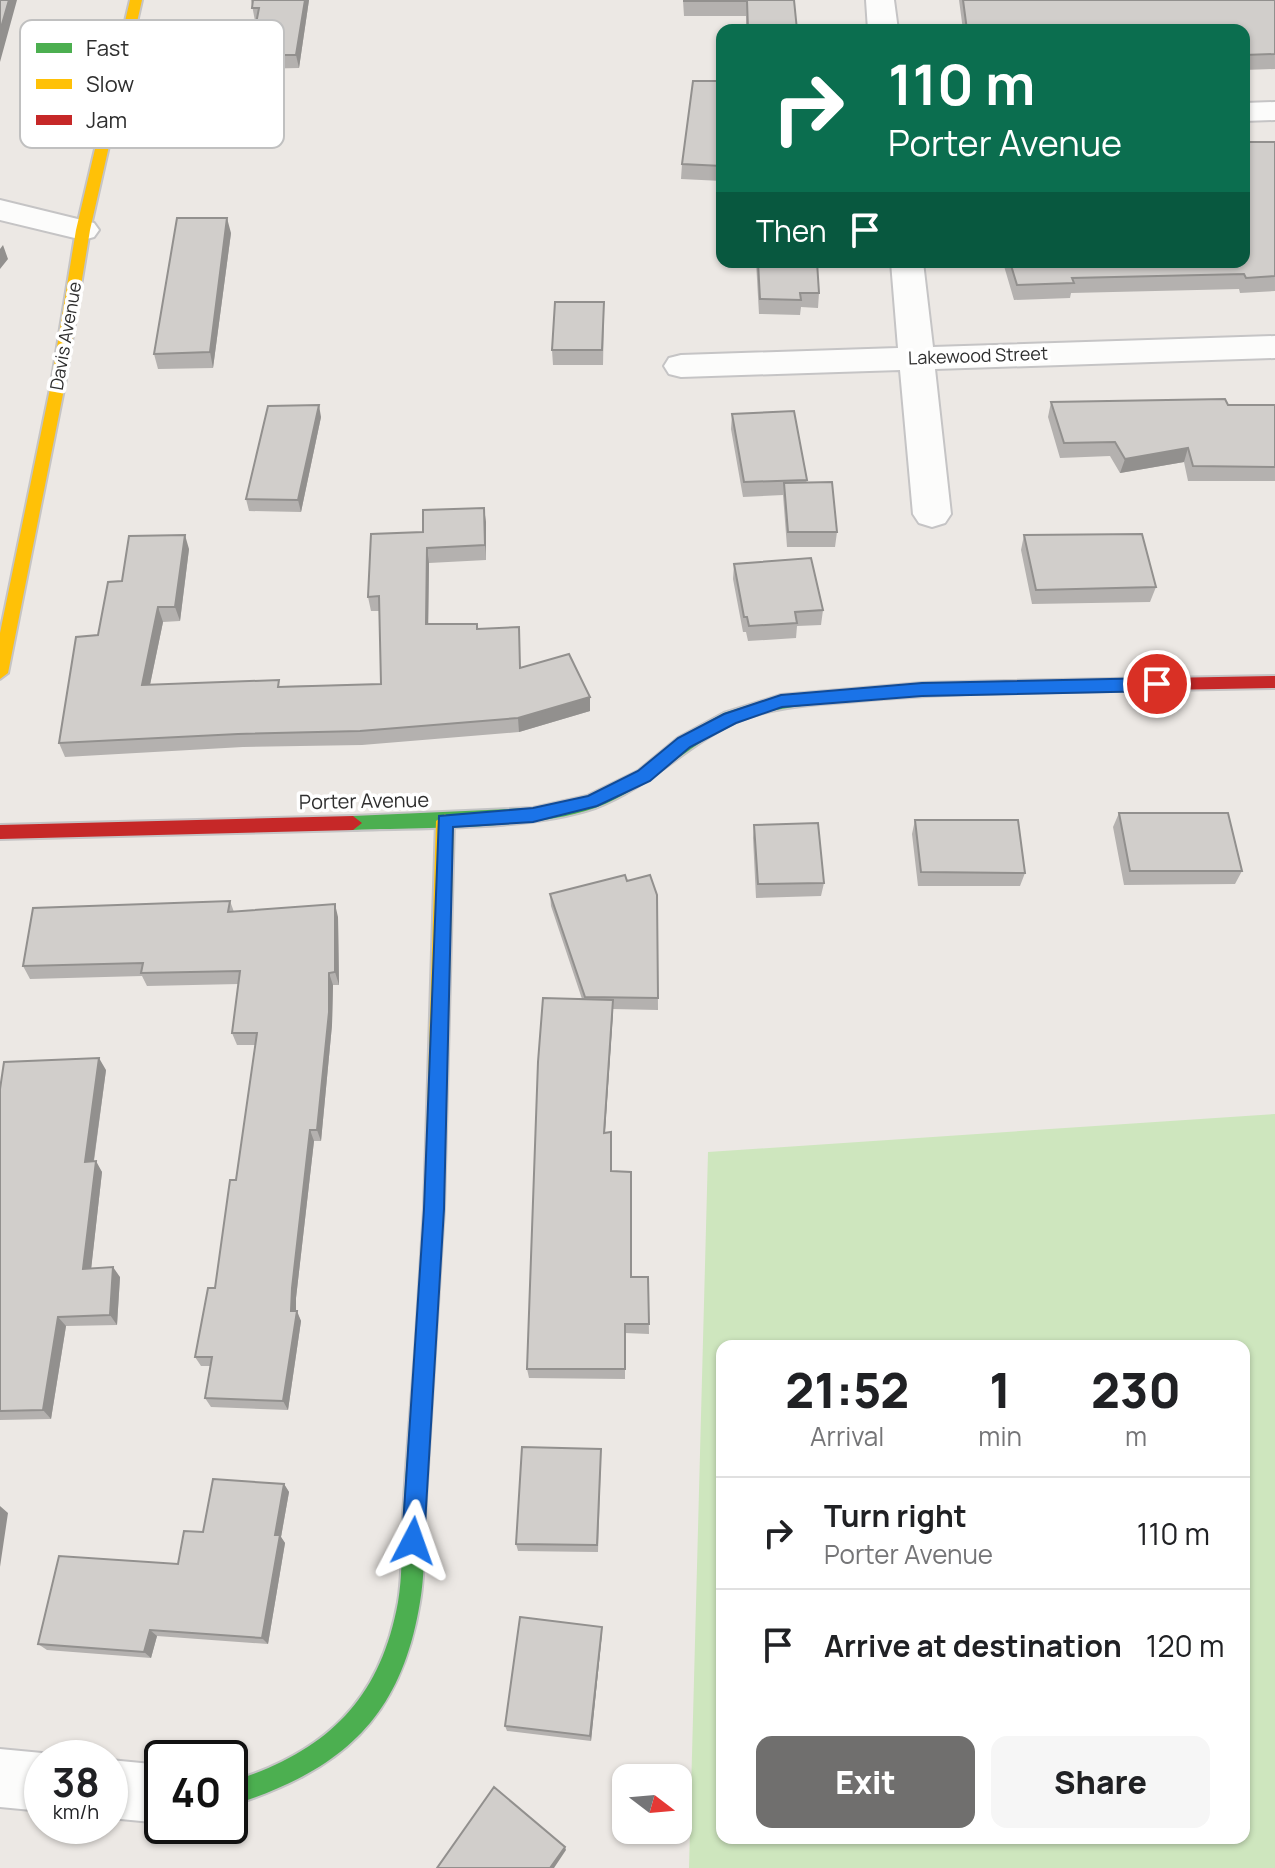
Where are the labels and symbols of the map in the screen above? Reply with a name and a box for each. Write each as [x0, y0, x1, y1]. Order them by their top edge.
legend [20, 20, 284, 148]
text: Fast [86, 33, 129, 63]
text: Slow [86, 69, 134, 99]
text: Jam [86, 105, 127, 135]
street label: Davis Avenue [44, 280, 86, 392]
street label: Lakewood Street [908, 341, 1048, 369]
pin [1123, 650, 1191, 718]
street label: Porter Avenue [299, 786, 429, 815]
position arrow [371, 1499, 455, 1583]
speed limit sign: 40 [144, 1740, 248, 1844]
north arrow [612, 1764, 692, 1844]

